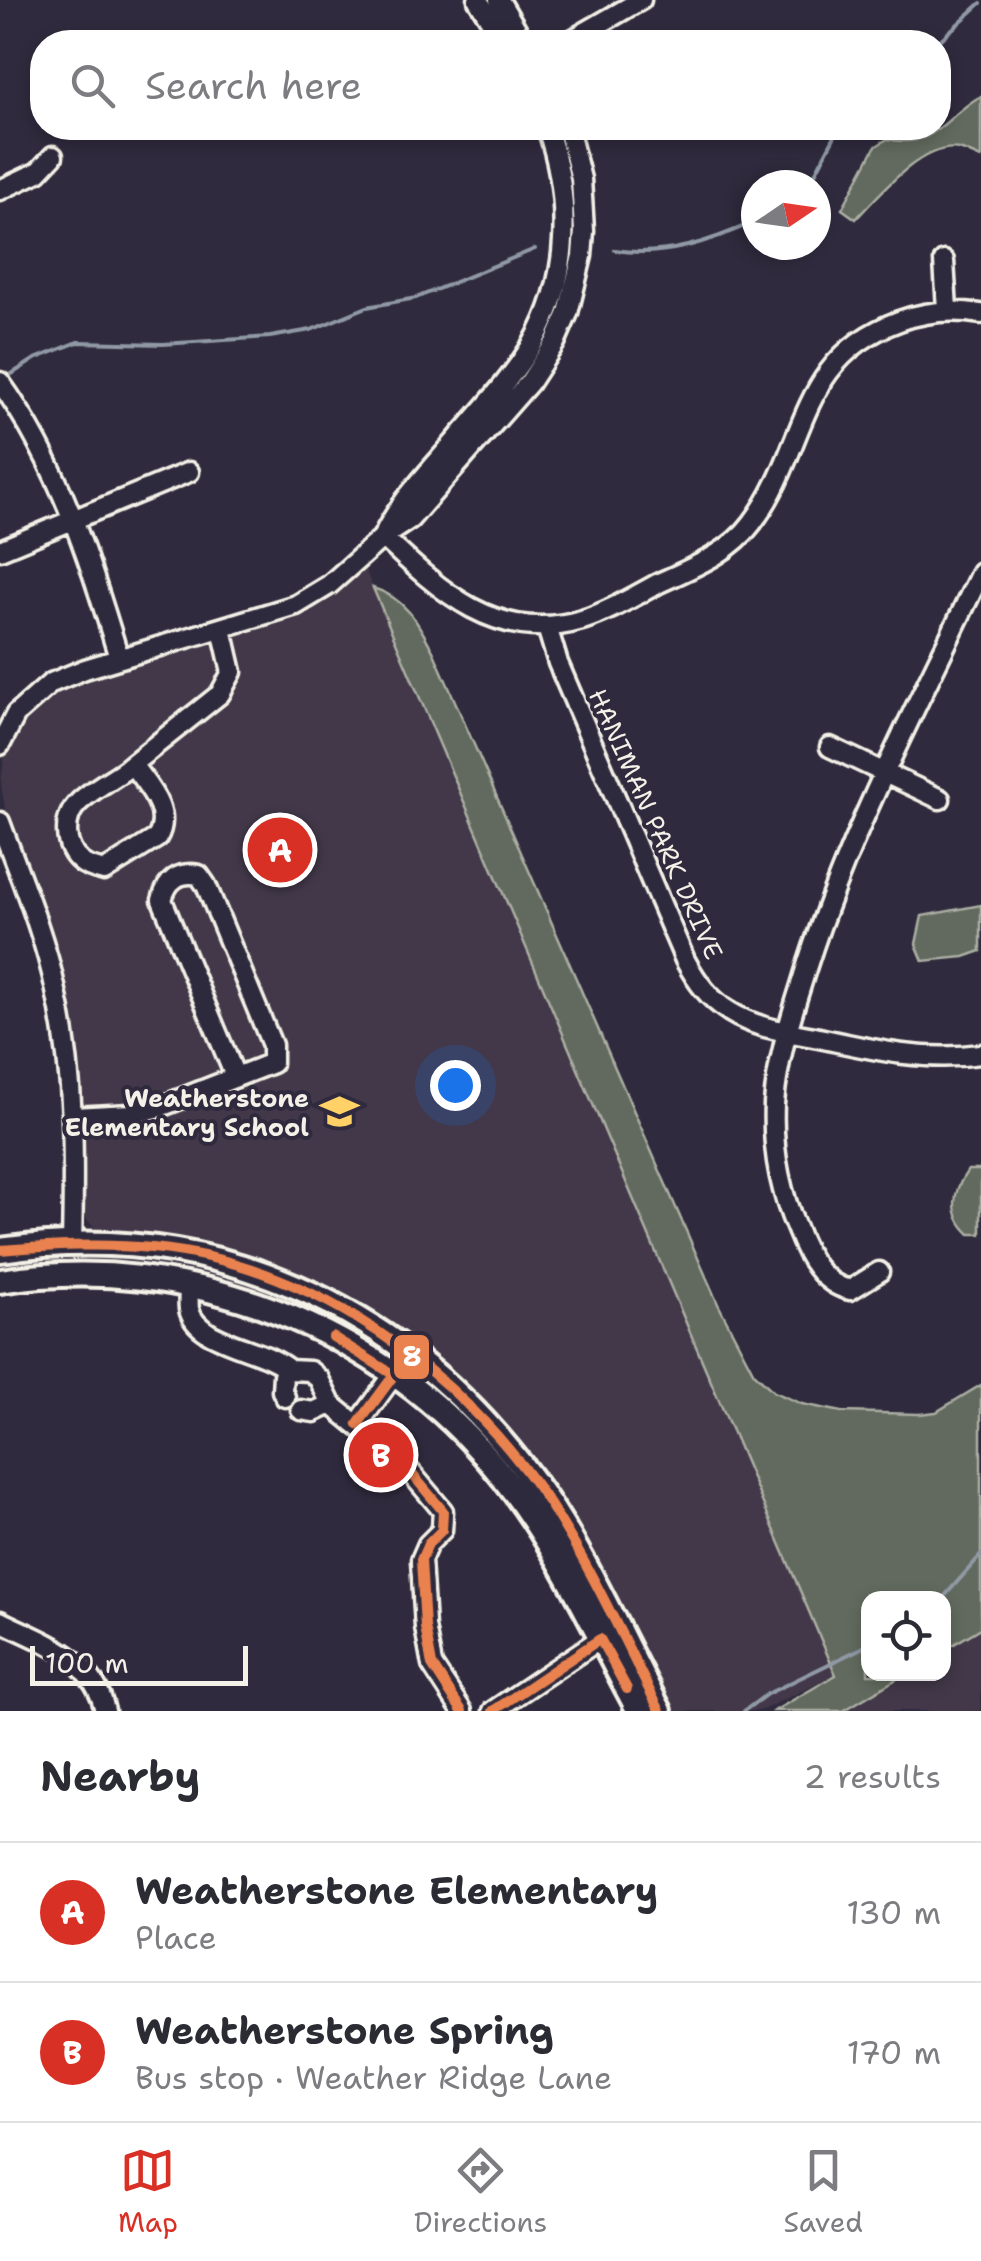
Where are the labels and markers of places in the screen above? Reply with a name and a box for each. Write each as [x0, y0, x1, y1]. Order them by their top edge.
pin: A [248, 812, 312, 888]
place label: Weatherstone Elementary School [64, 1081, 309, 1144]
school or university icon: Weatherstone Elementary School [318, 1091, 360, 1133]
pin: B [348, 1418, 414, 1492]

